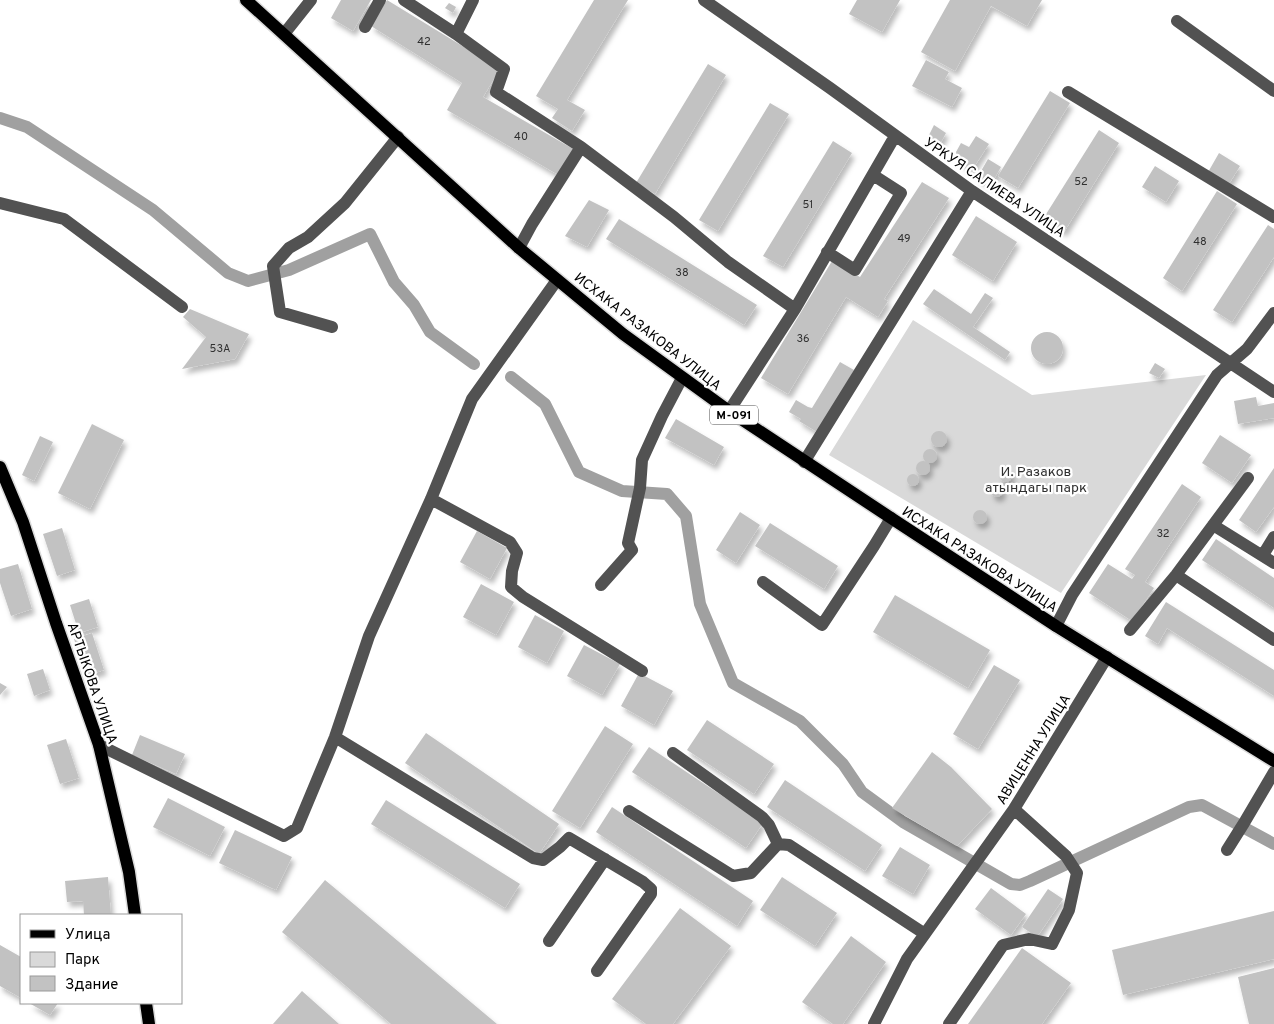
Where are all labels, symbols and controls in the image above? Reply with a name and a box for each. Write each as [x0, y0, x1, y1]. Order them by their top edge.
house number: 42 [417, 35, 431, 49]
house number: 40 [514, 130, 528, 144]
street label: УРКУЯ САЛИЕВА УЛИЦА [920, 135, 1068, 242]
house number: 52 [1074, 175, 1088, 189]
house number: 51 [803, 198, 813, 212]
house number: 49 [897, 232, 911, 246]
house number: 48 [1193, 235, 1207, 249]
house number: 38 [675, 266, 689, 280]
street label: ИСХАКА РАЗАКОВА УЛИЦА [570, 269, 724, 395]
house number: 36 [796, 332, 810, 346]
house number: 53A [210, 342, 230, 356]
road number: М-091 [710, 406, 758, 424]
park label: И. Разаков атындагы парк [985, 464, 1087, 497]
street label: ИСХАКА РАЗАКОВА УЛИЦА [898, 504, 1060, 617]
house number: 32 [1156, 527, 1170, 541]
street label: АРТЫКОВА УЛИЦА [63, 620, 120, 747]
street label: АВИЦЕННА УЛИЦА [993, 692, 1075, 808]
legend [20, 914, 182, 1004]
text: Улица [65, 926, 110, 945]
text: Парк [65, 951, 100, 970]
text: Здание [65, 976, 118, 995]

